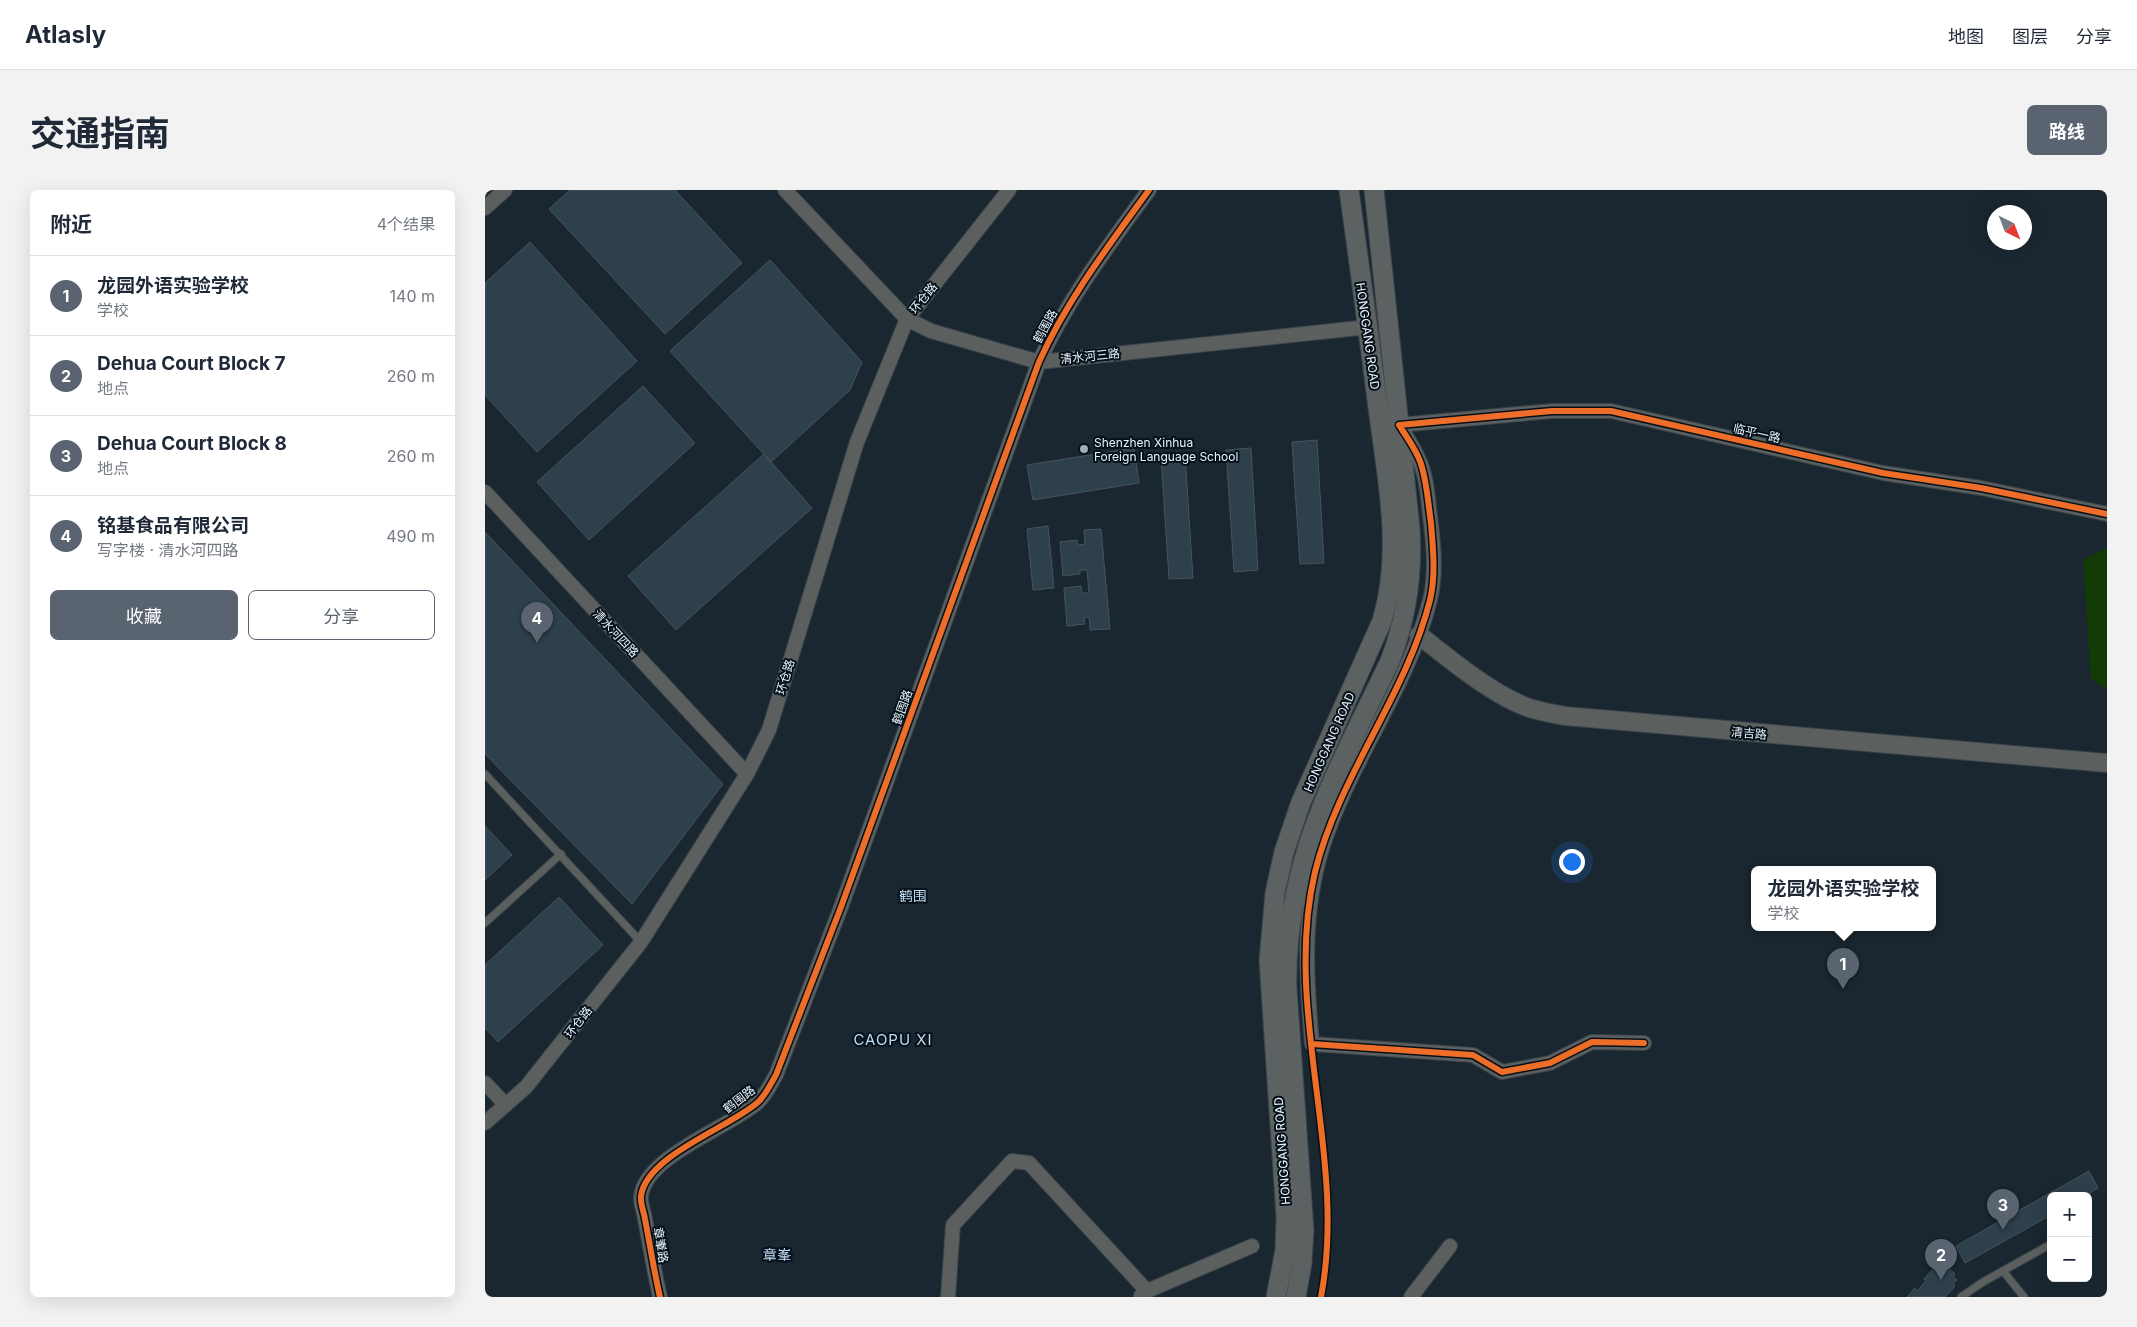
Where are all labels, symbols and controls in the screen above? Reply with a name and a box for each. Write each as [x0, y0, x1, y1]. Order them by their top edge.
text: Atlasly [25, 20, 106, 49]
text: 地图 [1948, 26, 1984, 47]
text: 图层 [2012, 26, 2048, 47]
text: 分享 [2076, 26, 2112, 47]
button: 路线 [2027, 105, 2107, 155]
text: 交通指南 [30, 112, 170, 154]
north arrow [1987, 205, 2032, 250]
text: 附近 [50, 212, 92, 237]
text: 4个结果 [377, 214, 435, 234]
text: 龙园外语实验学校 [97, 274, 249, 297]
street label: 环仓路 [906, 279, 940, 317]
street label: HONGGANG ROAD [1353, 282, 1383, 390]
text: 1 [63, 286, 69, 306]
text: 140 m [390, 286, 435, 306]
text: 学校 [97, 300, 129, 320]
street label: 鹤围路 [1030, 307, 1060, 345]
street label: 清水河三路 [1059, 345, 1121, 367]
text: Dehua Court Block 7 [97, 352, 285, 375]
text: 2 [61, 366, 71, 386]
text: 260 m [387, 366, 435, 386]
text: 地点 [97, 378, 129, 398]
street label: 临平一路 [1732, 420, 1782, 446]
text: Dehua Court Block 8 [97, 432, 287, 455]
place label: Shenzhen Xinhua Foreign Language School [1094, 435, 1238, 464]
marker: Shenzhen Xinhua Foreign Language School [1078, 443, 1090, 455]
text: 3 [61, 446, 71, 466]
text: 260 m [387, 446, 435, 466]
text: 地点 [97, 458, 129, 478]
text: 铭基食品有限公司 [97, 514, 249, 537]
text: 4 [61, 526, 71, 546]
text: 490 m [386, 526, 435, 546]
text: 写字楼 · 清水河四路 [97, 540, 239, 560]
button: 收藏 [50, 590, 238, 640]
button: 分享 [248, 590, 435, 640]
pin: 4 [521, 602, 553, 643]
street label: 清水河四路 [590, 606, 642, 660]
street label: 环仓路 [773, 658, 797, 696]
street label: 鹤围路 [889, 688, 915, 726]
street label: HONGGANG ROAD [1300, 690, 1358, 794]
street label: 清吉路 [1730, 724, 1768, 742]
your location [1559, 849, 1585, 875]
popup [1751, 866, 1936, 931]
text: 龙园外语实验学校 [1767, 877, 1920, 900]
district label: 鹤围 [899, 887, 927, 904]
text: 学校 [1767, 903, 1800, 923]
pin: 1 [1827, 948, 1859, 989]
street label: 环仓路 [561, 1003, 595, 1041]
district label: CAOPU XI [853, 1030, 933, 1049]
street label: 鹤围路 [720, 1082, 758, 1116]
street label: HONGGANG ROAD [1271, 1097, 1293, 1205]
pin: 3 [1987, 1189, 2019, 1230]
map controls [2047, 1192, 2092, 1282]
button: + [2047, 1192, 2092, 1237]
street label: 章輋路 [650, 1226, 672, 1264]
button: − [2047, 1237, 2092, 1282]
pin: 2 [1925, 1239, 1957, 1280]
district label: 章峯 [763, 1246, 791, 1263]

